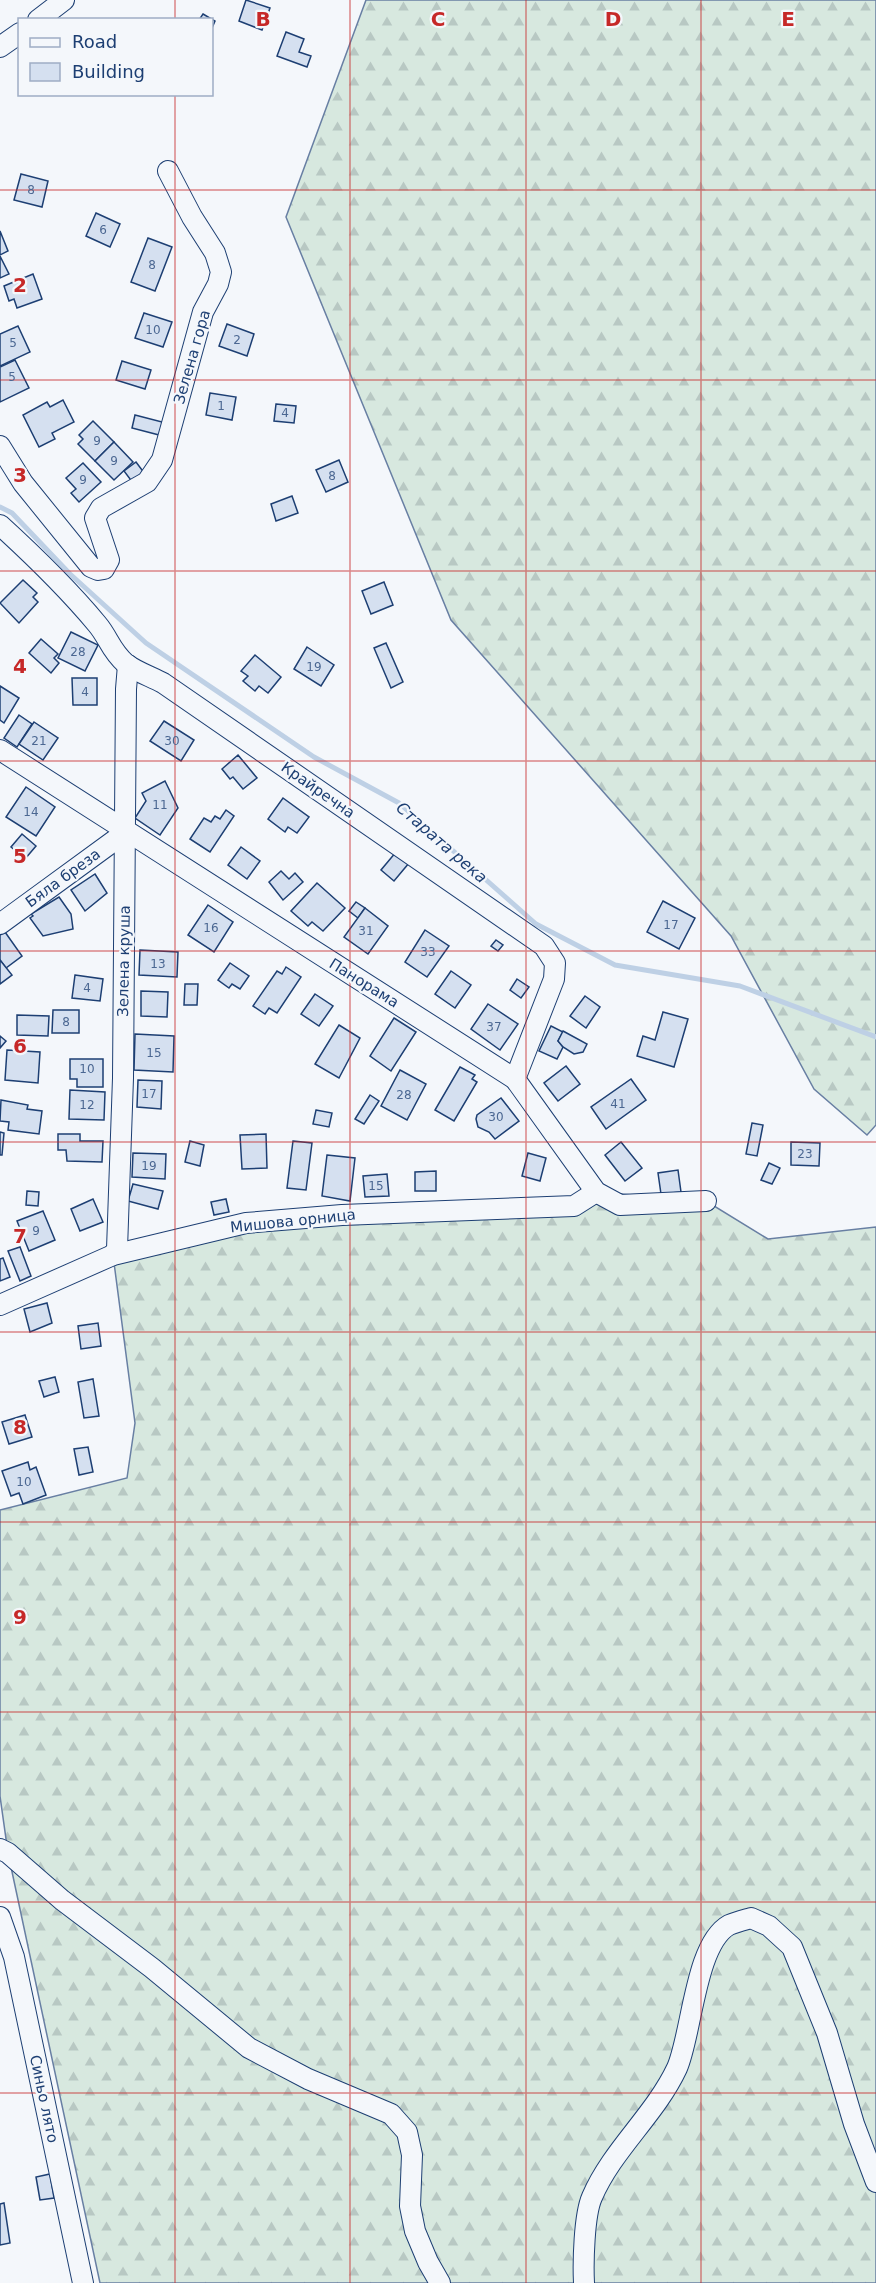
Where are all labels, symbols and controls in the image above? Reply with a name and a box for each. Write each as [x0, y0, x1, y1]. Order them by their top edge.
text: B [255, 7, 271, 31]
text: C [431, 7, 445, 31]
text: D [605, 7, 621, 31]
text: E [781, 7, 795, 31]
legend [18, 18, 213, 96]
text: Road [72, 31, 117, 52]
text: Building [72, 61, 145, 82]
house number: 8 [27, 183, 35, 197]
house number: 6 [99, 223, 107, 237]
house number: 8 [148, 258, 156, 272]
text: 2 [13, 273, 27, 297]
street label: Зелена гора [170, 308, 214, 406]
house number: 10 [145, 323, 161, 337]
house number: 2 [233, 333, 241, 347]
house number: 5 [9, 336, 17, 350]
house number: 5 [8, 370, 16, 384]
house number: 1 [217, 399, 225, 413]
house number: 4 [281, 406, 289, 420]
house number: 9 [93, 434, 101, 448]
house number: 9 [110, 454, 118, 468]
text: 3 [13, 463, 27, 487]
house number: 8 [328, 469, 336, 483]
house number: 9 [79, 473, 87, 487]
house number: 28 [70, 645, 86, 659]
text: 4 [13, 654, 27, 678]
house number: 19 [306, 660, 322, 674]
house number: 4 [81, 685, 89, 699]
house number: 21 [31, 734, 47, 748]
house number: 30 [164, 734, 180, 748]
street label: Крайречна [278, 758, 358, 822]
house number: 11 [152, 798, 168, 812]
water label: Старата река [392, 798, 491, 887]
house number: 14 [23, 805, 39, 819]
text: 5 [13, 844, 27, 868]
street label: Бяла бреза [22, 845, 104, 911]
street label: Зелена круша [114, 905, 134, 1017]
house number: 17 [663, 918, 679, 932]
house number: 16 [203, 921, 219, 935]
house number: 31 [358, 924, 374, 938]
house number: 33 [420, 945, 436, 959]
street label: Панорама [326, 955, 402, 1011]
house number: 13 [150, 957, 166, 971]
house number: 4 [83, 981, 91, 995]
house number: 8 [62, 1015, 70, 1029]
house number: 37 [486, 1020, 502, 1034]
text: 6 [13, 1034, 27, 1058]
house number: 15 [146, 1046, 162, 1060]
house number: 10 [79, 1062, 95, 1076]
house number: 17 [141, 1087, 157, 1101]
house number: 28 [396, 1088, 412, 1102]
house number: 41 [610, 1097, 626, 1111]
house number: 12 [79, 1098, 95, 1112]
house number: 30 [488, 1110, 504, 1124]
house number: 23 [797, 1147, 813, 1161]
house number: 19 [141, 1159, 157, 1173]
house number: 15 [368, 1179, 384, 1193]
street label: Мишова орница [229, 1205, 357, 1237]
text: 7 [13, 1224, 27, 1248]
house number: 9 [32, 1224, 40, 1238]
text: 8 [13, 1415, 27, 1439]
house number: 10 [16, 1475, 32, 1489]
text: 9 [13, 1605, 27, 1629]
street label: Синьо лято [26, 2053, 62, 2145]

